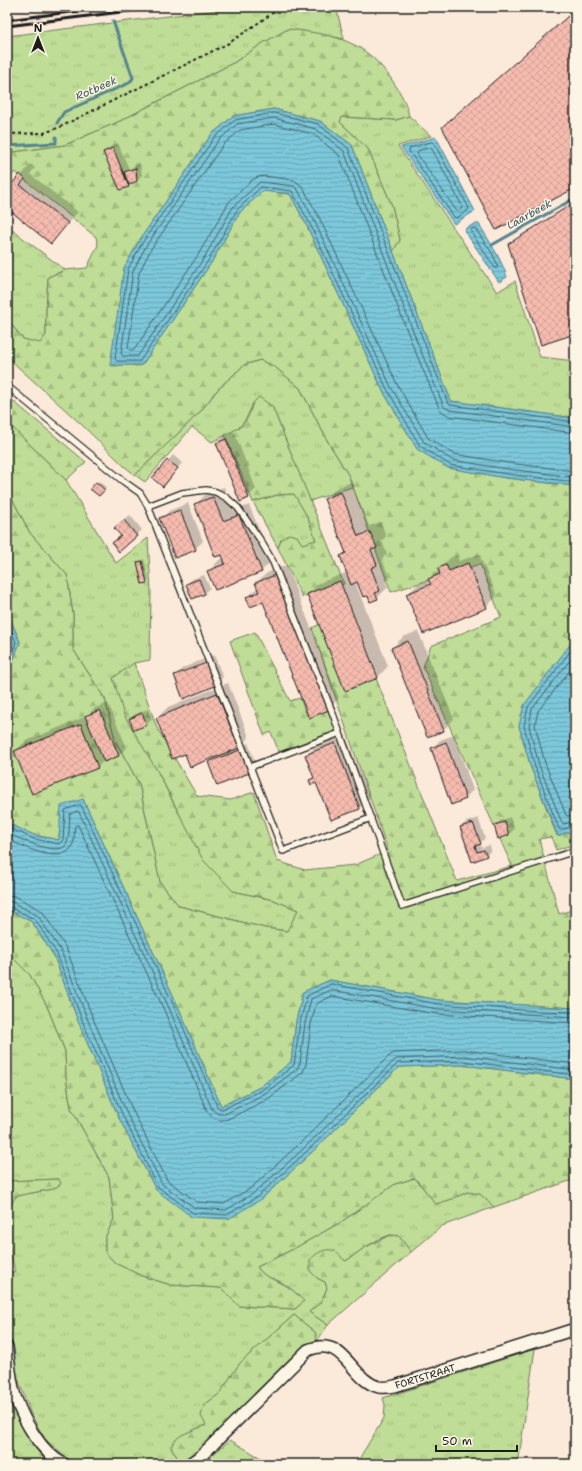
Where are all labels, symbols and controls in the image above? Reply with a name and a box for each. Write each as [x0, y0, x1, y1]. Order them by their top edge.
north arrow [18, 18, 58, 58]
text: N [34, 21, 43, 36]
water label: Rotbeek [73, 72, 120, 104]
water label: Laarbeek [504, 196, 555, 233]
street label: FORTSTRAAT [393, 1361, 457, 1392]
scale bar [436, 1427, 517, 1453]
text: 50 m [442, 1433, 472, 1449]

